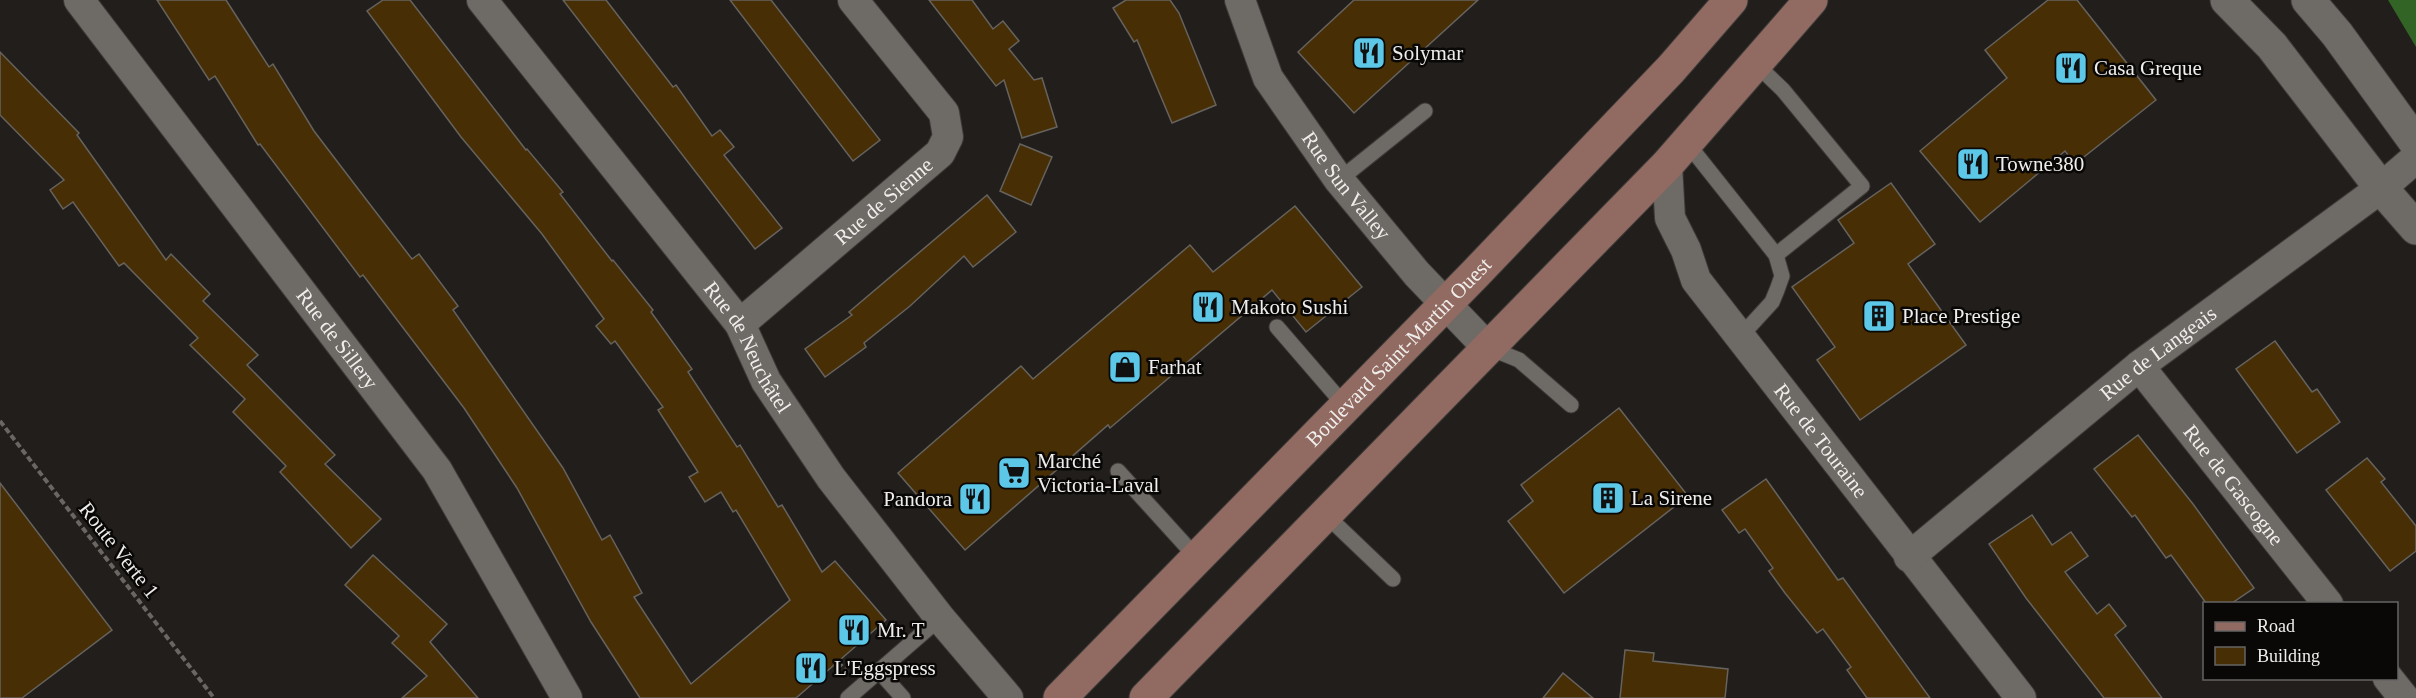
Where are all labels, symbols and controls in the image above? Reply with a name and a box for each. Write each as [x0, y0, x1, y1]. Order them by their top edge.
restaurant icon: Solymar [1351, 35, 1387, 71]
place label: Solymar [1392, 41, 1463, 65]
restaurant icon: Casa Greque [2053, 50, 2089, 86]
place label: Casa Greque [2094, 56, 2202, 80]
street label: Rue Sun Valley [1297, 127, 1396, 245]
restaurant icon: Towne380 [1955, 146, 1991, 182]
place label: Towne380 [1996, 152, 2084, 176]
street label: Rue de Sienne [830, 153, 938, 250]
street label: Boulevard Saint-Martin Ouest [1301, 253, 1496, 451]
street label: Rue de Neuchâtel [699, 277, 796, 418]
street label: Rue de Sillery [291, 284, 383, 394]
restaurant icon: Makoto Sushi [1190, 289, 1226, 325]
place label: Makoto Sushi [1231, 295, 1348, 319]
building icon: Place Prestige [1861, 298, 1897, 334]
street label: Rue de Langeais [2095, 301, 2221, 405]
place label: Place Prestige [1902, 304, 2020, 328]
shop icon: Farhat [1107, 349, 1143, 385]
place label: Farhat [1148, 355, 1202, 379]
street label: Rue de Touraine [1769, 379, 1873, 503]
street label: Rue de Gascogne [2178, 420, 2289, 550]
place label: Marché Victoria-Laval [1037, 449, 1160, 497]
supermarket icon: Marché Victoria-Laval [996, 455, 1032, 491]
building icon: La Sirene [1590, 480, 1626, 516]
restaurant icon: Pandora [957, 481, 993, 517]
place label: La Sirene [1631, 486, 1712, 510]
place label: Pandora [883, 487, 953, 511]
street label: Route Verte 1 [74, 497, 164, 603]
legend [2203, 602, 2398, 680]
restaurant icon: Mr. T [836, 612, 872, 648]
text: Road [2257, 616, 2295, 636]
place label: Mr. T [877, 618, 925, 642]
text: Building [2257, 646, 2320, 666]
restaurant icon: L'Eggspress [793, 650, 829, 686]
place label: L'Eggspress [834, 656, 936, 680]

